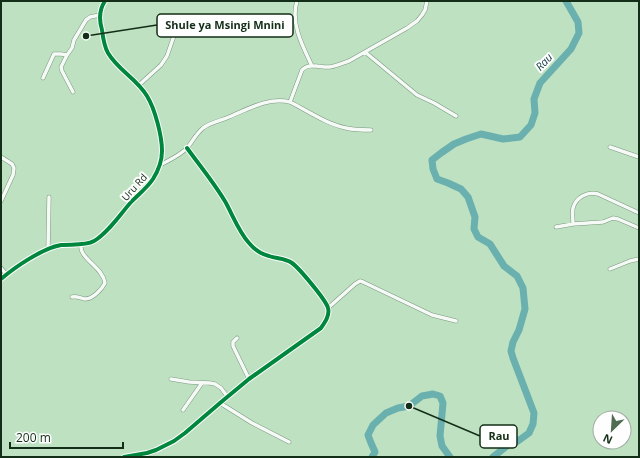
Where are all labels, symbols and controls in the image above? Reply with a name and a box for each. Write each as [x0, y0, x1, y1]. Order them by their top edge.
callout: Shule ya Msingi Mnini [157, 14, 293, 37]
text: Shule ya Msingi Mnini [165, 17, 285, 32]
water label: Rau [532, 50, 556, 74]
street label: Uru Rd [118, 170, 150, 204]
north arrow [592, 410, 632, 450]
scale bar [10, 424, 123, 450]
callout: Rau [480, 425, 517, 448]
text: Rau [488, 428, 510, 443]
text: 200 m [16, 429, 51, 446]
text: N [600, 431, 615, 448]

